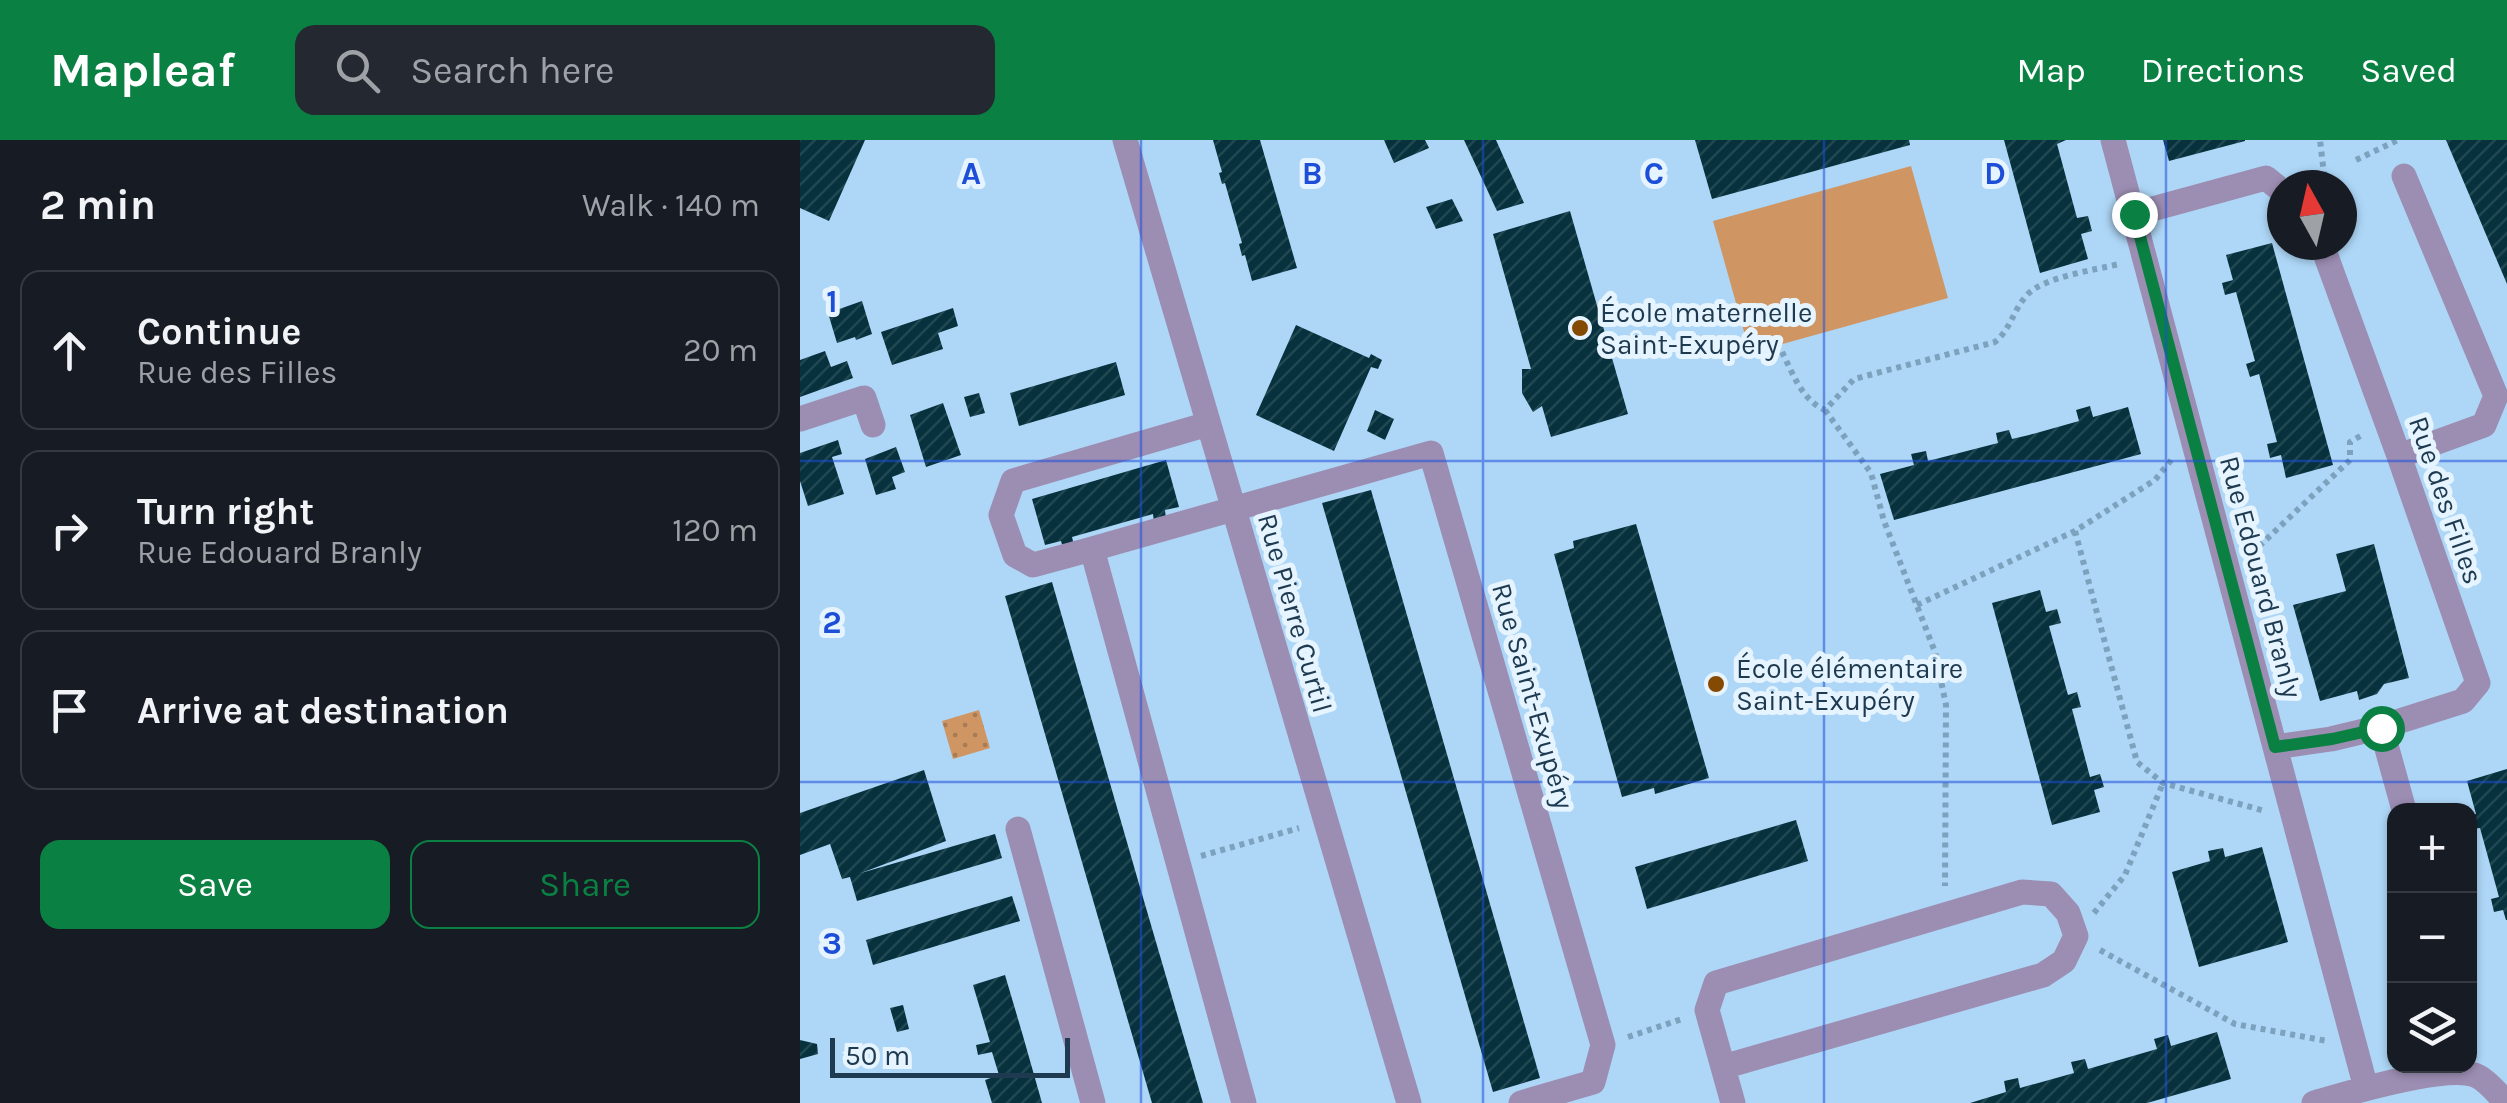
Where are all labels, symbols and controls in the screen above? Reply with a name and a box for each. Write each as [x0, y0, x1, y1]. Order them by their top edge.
search box [295, 25, 995, 115]
text: Mapleaf [50, 42, 235, 98]
icon: search [330, 43, 385, 98]
text: Search here [410, 48, 615, 93]
text: Map [2016, 50, 2086, 91]
text: Directions [2141, 50, 2305, 91]
text: Saved [2360, 50, 2457, 91]
text: A [961, 155, 981, 192]
text: B [1302, 155, 1322, 192]
text: C [1644, 155, 1664, 192]
text: D [1984, 155, 2006, 192]
north arrow [2267, 170, 2357, 260]
text: 2 min [40, 180, 156, 230]
text: Walk · 140 m [582, 187, 760, 224]
route end [2112, 192, 2158, 238]
text: 1 [826, 283, 838, 320]
place label: École maternelle Saint-Exupéry [1600, 295, 1812, 361]
text: Continue [137, 309, 301, 354]
marker: École maternelle Saint-Exupéry [1569, 317, 1591, 339]
icon: ahead [42, 323, 97, 378]
text: 20 m [683, 332, 758, 369]
text: Rue des Filles [137, 354, 337, 391]
street label: Rue des Filles [2402, 412, 2490, 588]
street label: Rue Edouard Branly [2213, 452, 2309, 702]
text: Turn right [137, 489, 314, 534]
icon: right [42, 503, 97, 558]
street label: Rue Pierre Curtil [1251, 510, 1339, 716]
text: 120 m [672, 512, 758, 549]
text: Rue Edouard Branly [137, 534, 422, 571]
street label: Rue Saint-Exupéry [1485, 579, 1581, 813]
text: 2 [822, 604, 842, 641]
place label: École élémentaire Saint-Exupéry [1736, 651, 1963, 717]
marker: École élémentaire Saint-Exupéry [1705, 673, 1727, 695]
icon: arrive [42, 683, 97, 738]
text: Arrive at destination [137, 688, 509, 733]
route start [2359, 706, 2405, 752]
map controls [2387, 803, 2477, 1073]
button: + [2387, 803, 2477, 893]
button: Save [40, 840, 390, 929]
button: Share [410, 840, 760, 929]
button: − [2387, 893, 2477, 983]
text: 3 [822, 925, 842, 962]
button: layers [2387, 983, 2477, 1073]
scale bar [830, 1033, 1070, 1078]
text: 50 m [845, 1039, 910, 1072]

